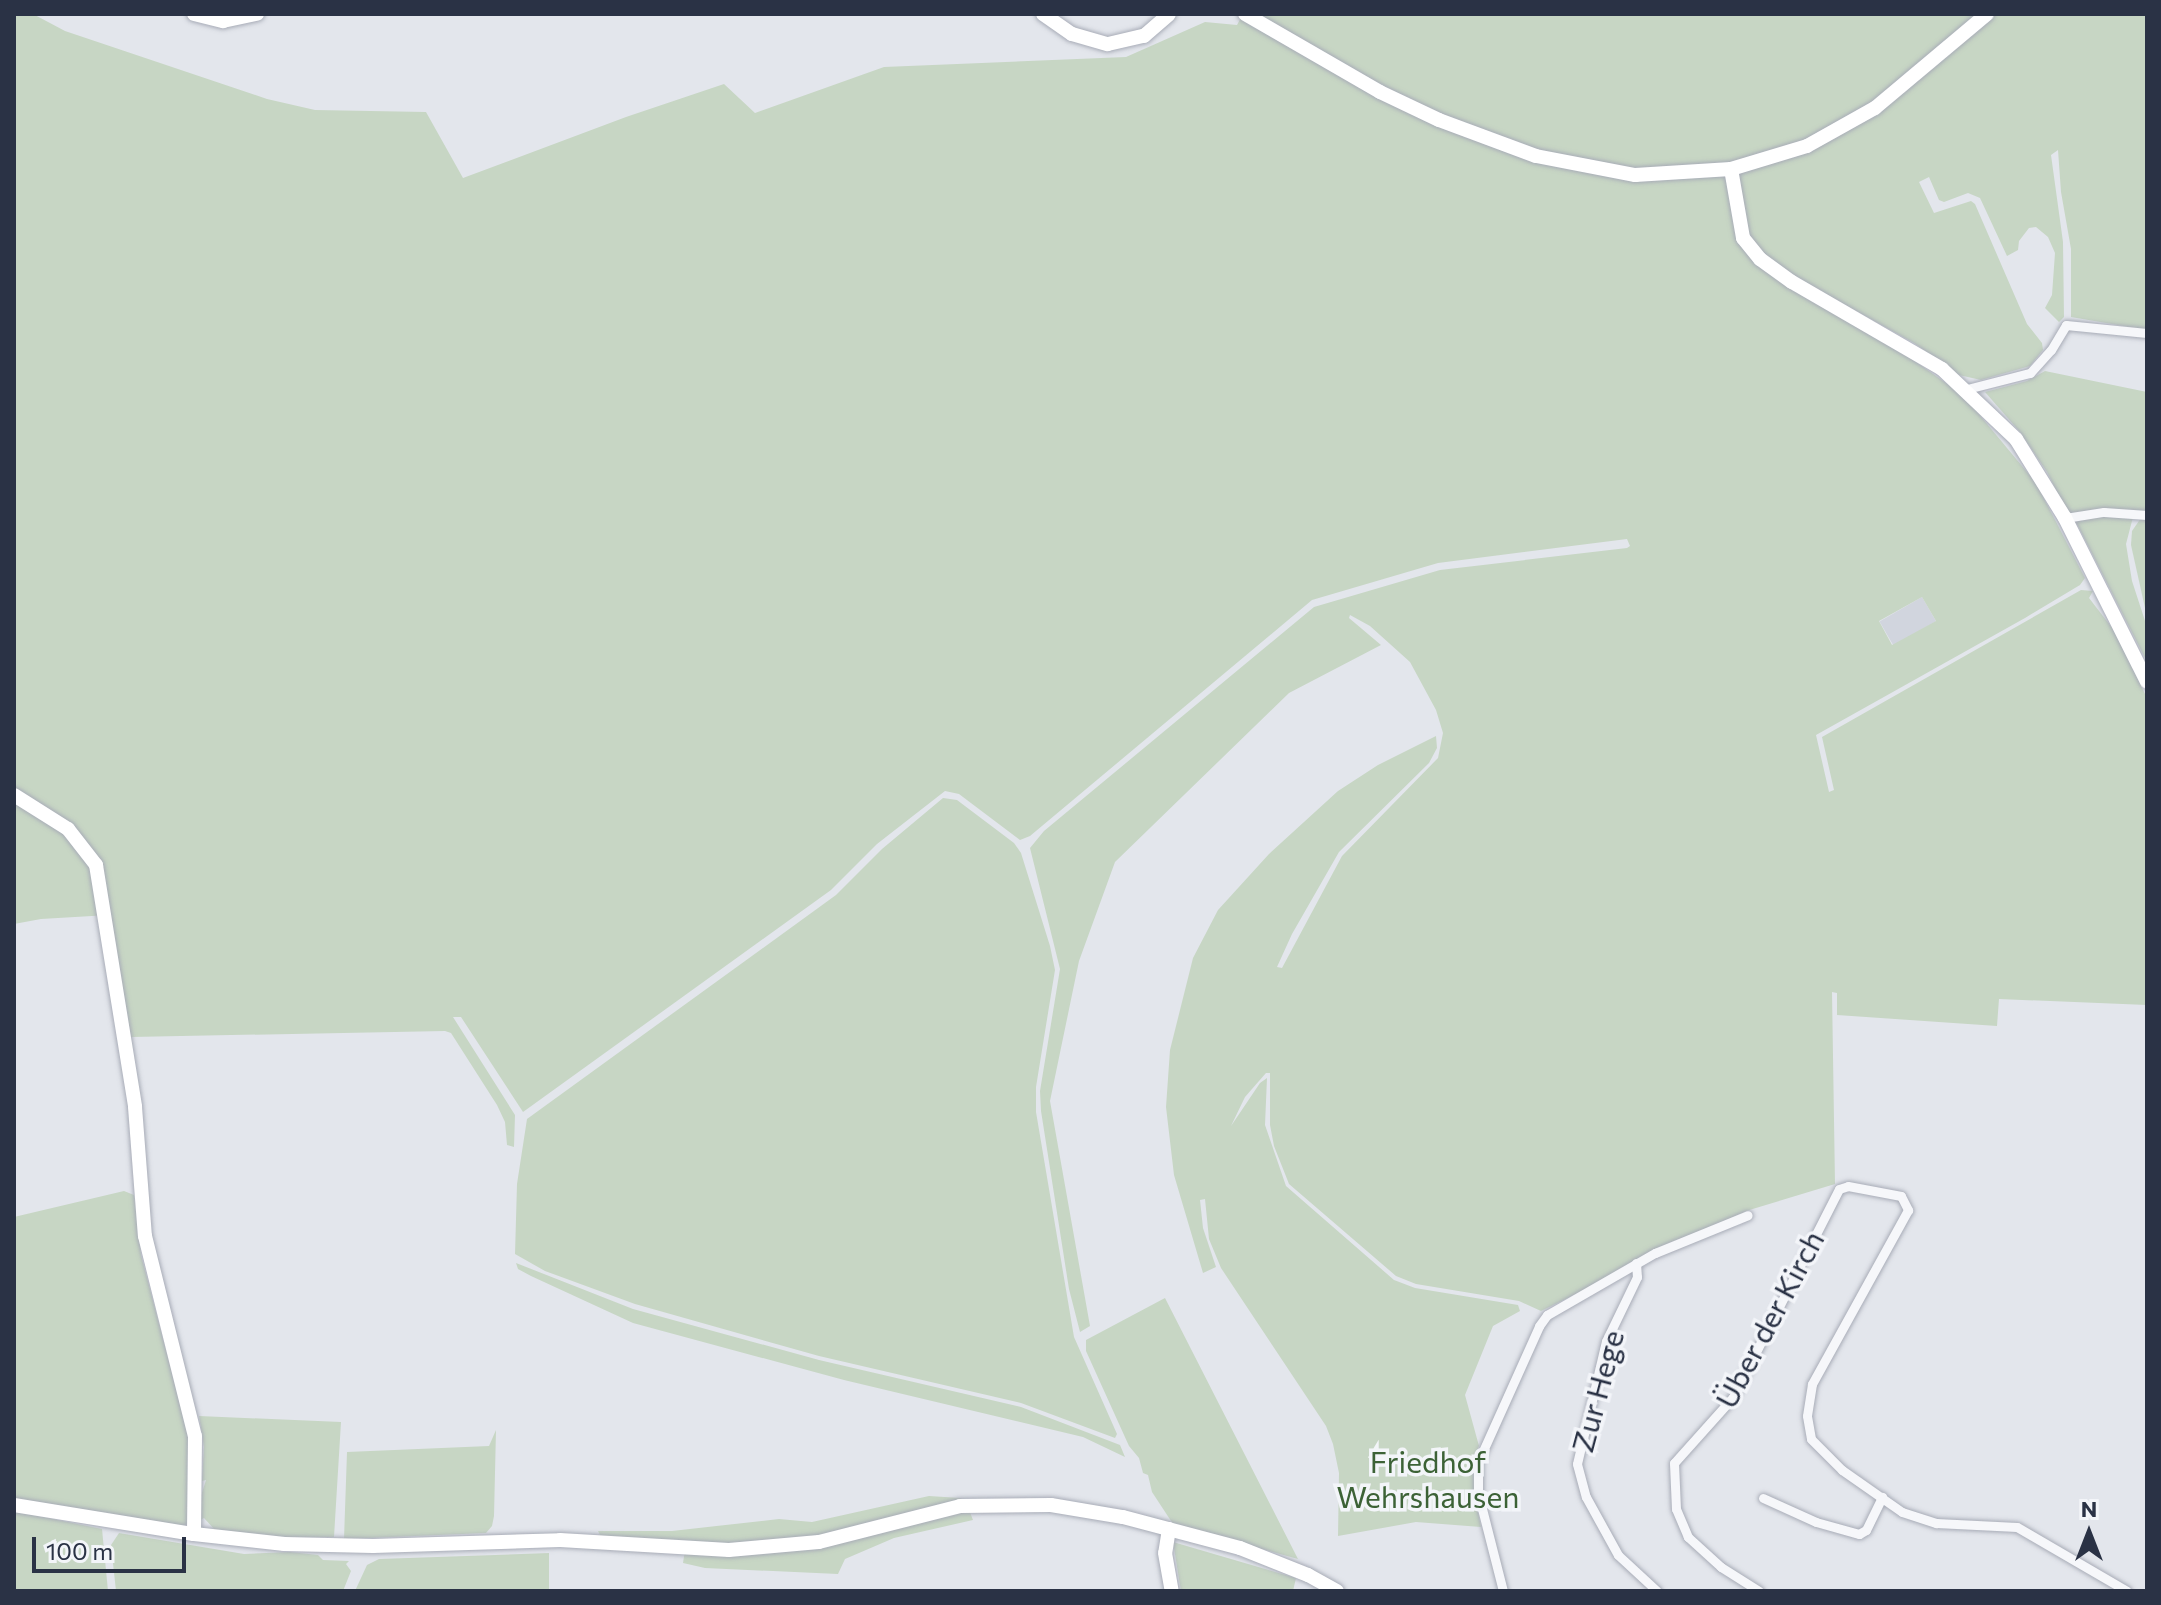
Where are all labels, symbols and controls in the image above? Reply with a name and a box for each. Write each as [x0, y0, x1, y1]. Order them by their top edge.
street label: Über der Kirch [1707, 1224, 1831, 1414]
street label: Zur Hege [1563, 1326, 1631, 1456]
park label: Friedhof Wehrshausen [1337, 1443, 1519, 1514]
north arrow [2049, 1493, 2129, 1573]
text: N [2081, 1495, 2097, 1522]
scale bar [36, 1521, 190, 1571]
text: 100 m [46, 1536, 113, 1565]

